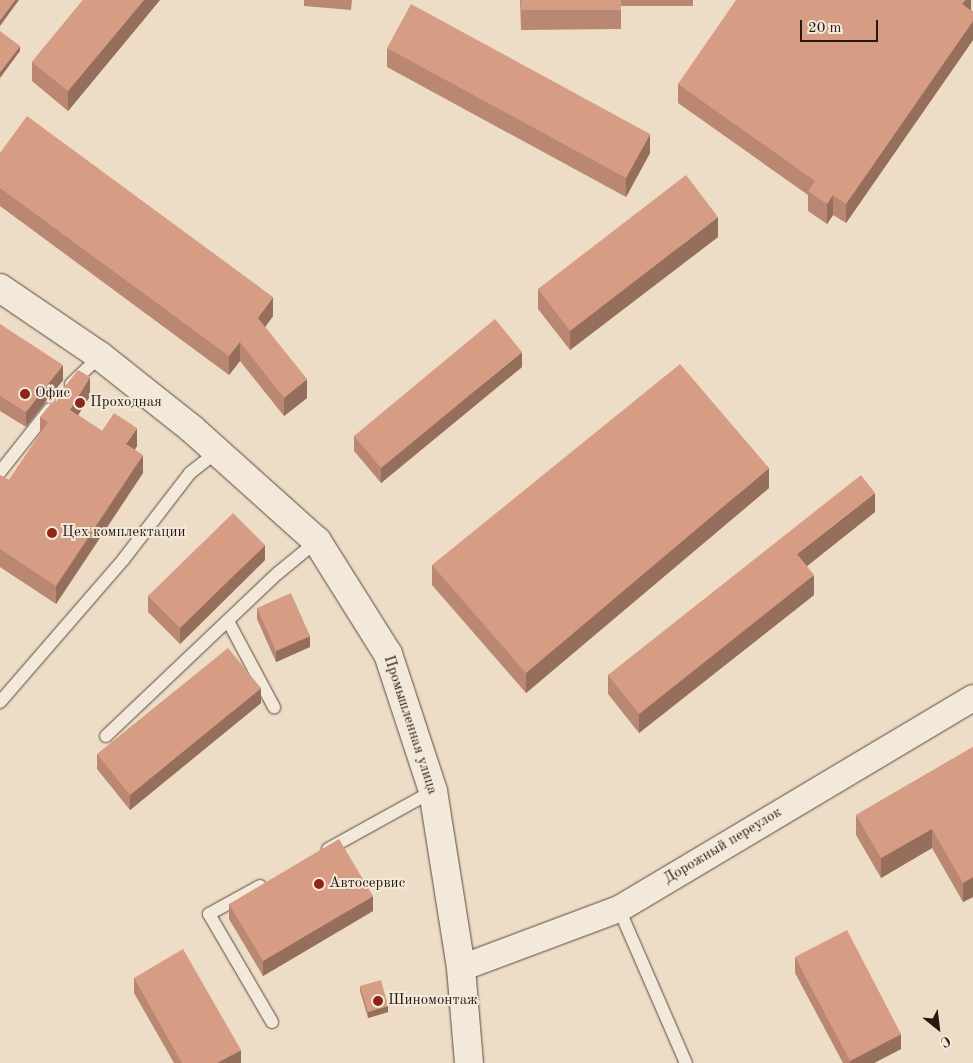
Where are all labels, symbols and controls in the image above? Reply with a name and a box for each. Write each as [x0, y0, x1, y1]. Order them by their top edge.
scale bar [803, 10, 880, 42]
text: 20 m [808, 21, 842, 36]
place label: Офис [35, 385, 70, 403]
marker: Офис [19, 388, 31, 400]
place label: Проходная [90, 394, 162, 412]
marker: Проходная [74, 397, 86, 409]
place label: Цех комплектации [62, 524, 186, 542]
marker: Цех комплектации [46, 527, 58, 539]
street label: Промышленная улица [379, 653, 441, 797]
street label: Дорожный переулок [661, 804, 785, 888]
place label: Автосервис [329, 875, 405, 893]
marker: Автосервис [313, 878, 325, 890]
place label: Шиномонтаж [388, 992, 478, 1010]
marker: Шиномонтаж [372, 995, 384, 1007]
north arrow [913, 1003, 963, 1053]
text: С [938, 1033, 953, 1049]

